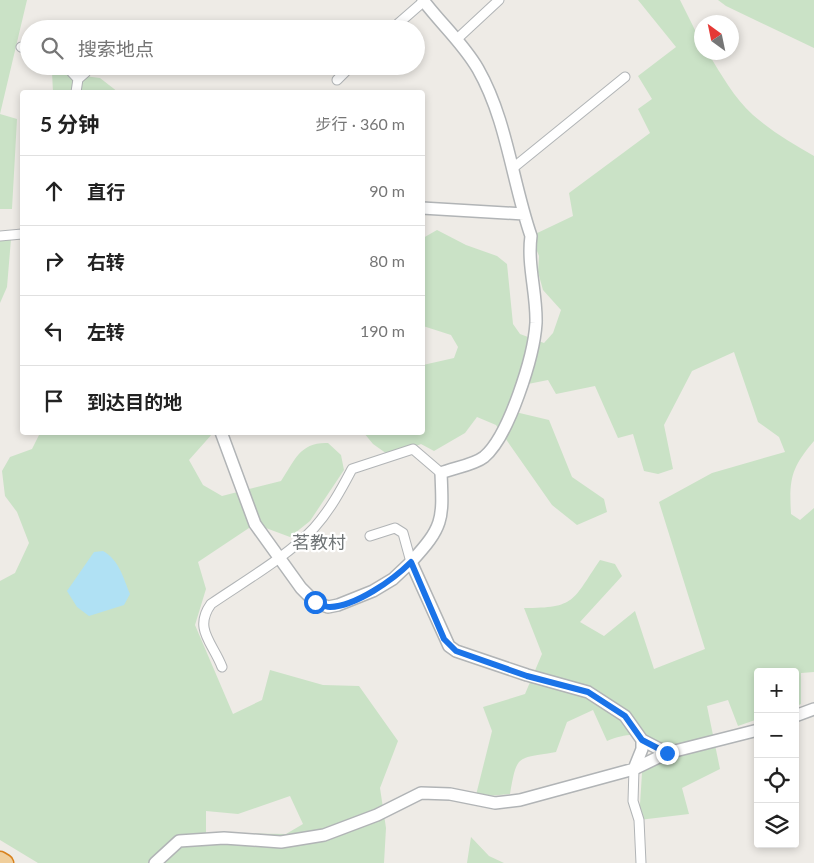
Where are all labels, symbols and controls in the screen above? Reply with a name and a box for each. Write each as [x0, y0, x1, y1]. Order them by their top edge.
north arrow [694, 15, 739, 60]
search box [20, 20, 425, 75]
icon: search [38, 34, 66, 62]
text: 搜索地点 [78, 37, 154, 60]
text: 5 分钟 [40, 111, 99, 136]
text: 步行 · 360 m [316, 114, 405, 133]
icon: ahead [40, 177, 68, 205]
text: 直行 [87, 180, 125, 203]
text: 90 m [369, 181, 405, 200]
icon: right [40, 247, 68, 275]
text: 右转 [87, 250, 125, 273]
text: 80 m [369, 251, 405, 270]
icon: left [40, 317, 68, 345]
text: 左转 [87, 320, 125, 343]
text: 190 m [360, 321, 405, 340]
icon: arrive [40, 387, 68, 415]
text: 到达目的地 [87, 390, 182, 413]
district label: 茗教村 [292, 531, 346, 553]
route start [304, 591, 327, 614]
map controls [754, 668, 799, 848]
button: + [754, 668, 799, 713]
button: − [754, 713, 799, 758]
route end [656, 742, 679, 765]
button: locate [754, 758, 799, 803]
button: layers [754, 803, 799, 848]

